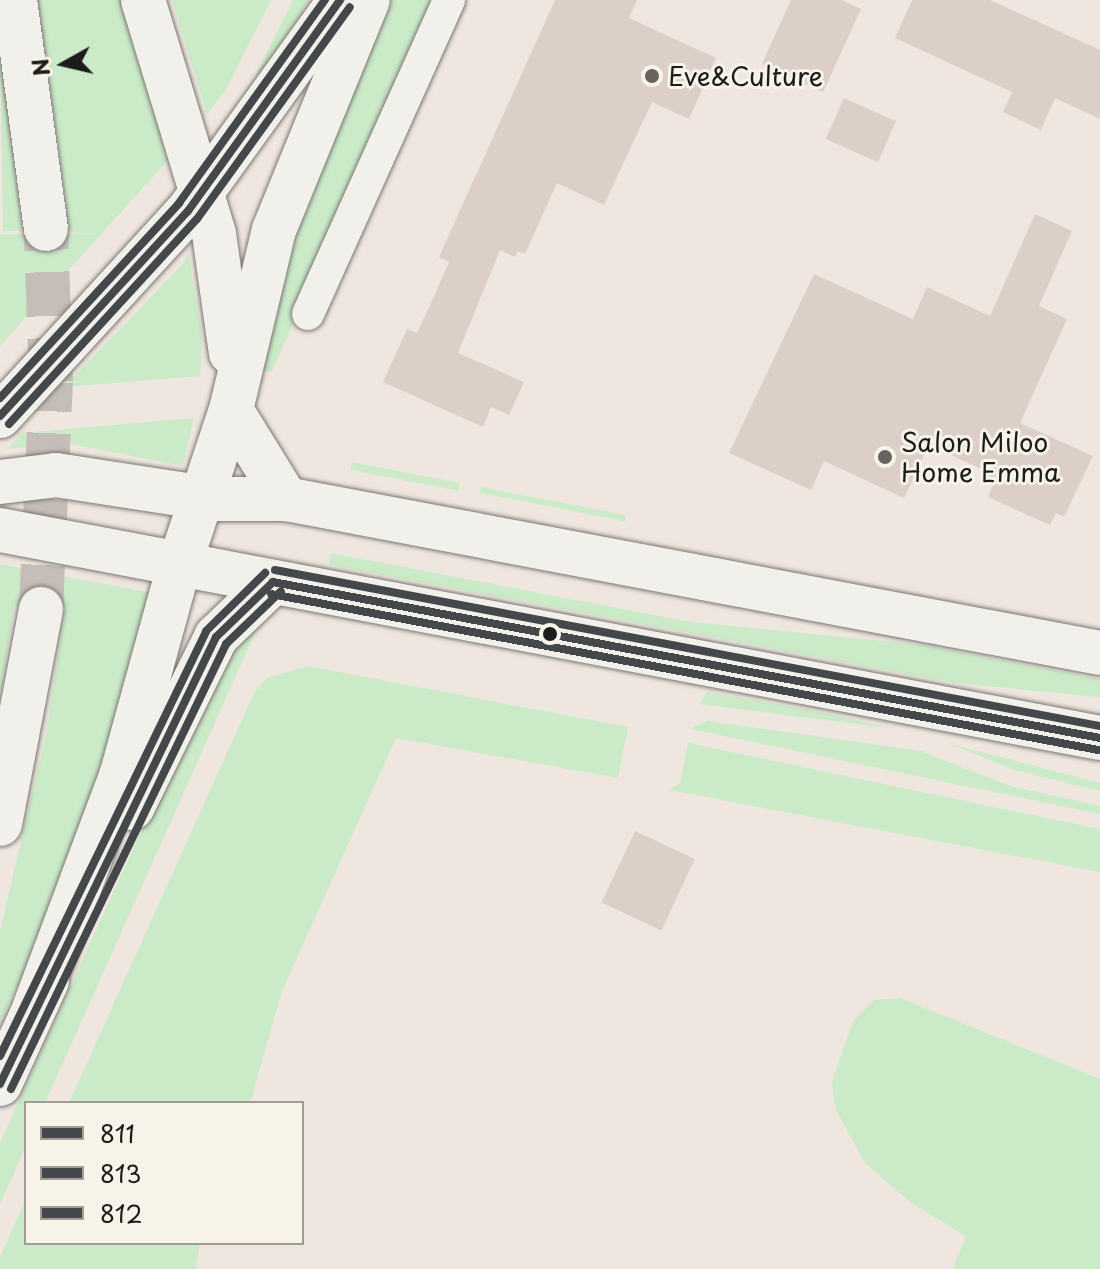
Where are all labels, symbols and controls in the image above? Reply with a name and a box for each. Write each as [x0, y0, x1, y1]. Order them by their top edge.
north arrow [24, 24, 104, 104]
text: N [22, 56, 57, 78]
place label: Eve&Culture [668, 60, 823, 92]
marker: Eve&Culture [643, 67, 661, 85]
place label: Salon Miloo Home Emma [901, 426, 1062, 488]
marker: Salon Miloo Home Emma [876, 448, 894, 466]
unlabelled marker [542, 626, 558, 642]
legend [24, 1101, 304, 1245]
text: 811 [100, 1115, 135, 1151]
text: 813 [100, 1155, 141, 1191]
text: 812 [100, 1195, 143, 1231]

